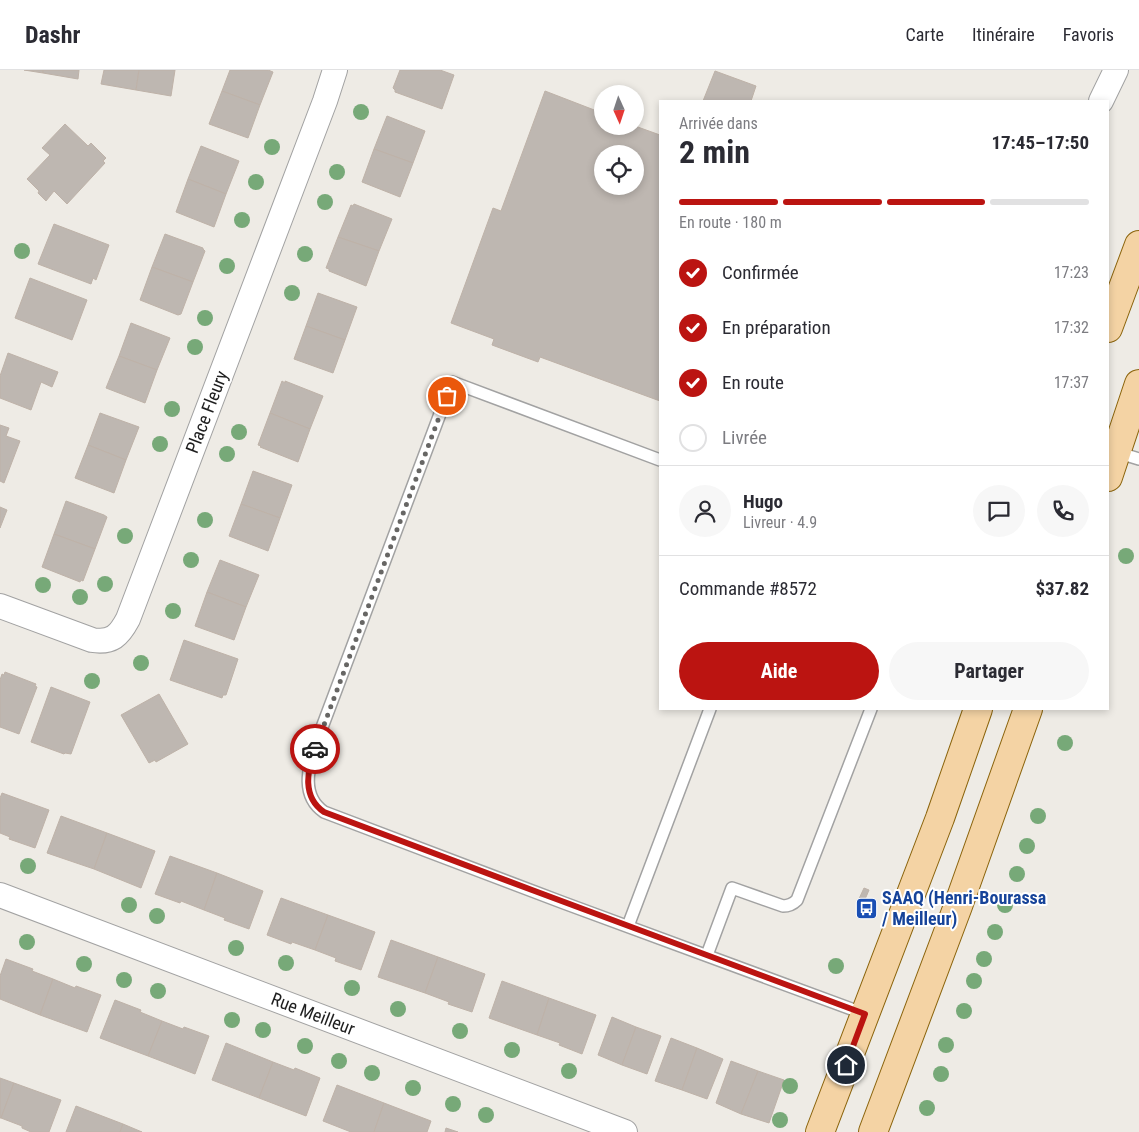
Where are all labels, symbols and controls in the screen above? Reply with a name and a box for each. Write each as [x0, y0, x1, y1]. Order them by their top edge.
text: Dashr [25, 21, 81, 49]
text: Carte [905, 24, 944, 45]
text: Itinéraire [972, 24, 1035, 45]
text: Favoris [1063, 24, 1114, 45]
north arrow [594, 85, 644, 135]
map controls [594, 85, 644, 195]
text: Arrivée dans [679, 114, 758, 133]
text: 17:45–17:50 [991, 131, 1089, 154]
text: 2 min [679, 133, 750, 171]
button: locate [594, 145, 644, 195]
text: En route · 180 m [679, 213, 782, 232]
icon: check [679, 259, 707, 287]
text: Confirmée [722, 261, 799, 284]
text: 17:23 [1054, 263, 1089, 282]
icon: check [679, 314, 707, 342]
text: En préparation [722, 316, 831, 339]
text: 17:32 [1054, 318, 1089, 337]
street label: Place Fleury [181, 367, 232, 456]
icon: check [679, 369, 707, 397]
text: En route [722, 371, 784, 394]
text: 17:37 [1054, 373, 1089, 392]
pin [426, 375, 468, 417]
icon: bag [433, 382, 461, 410]
text: Livrée [722, 426, 767, 449]
button: person [679, 485, 731, 537]
button: chat [973, 485, 1025, 537]
button: phone [1037, 485, 1089, 537]
text: Hugo [743, 490, 783, 513]
text: Livreur · 4.9 [743, 513, 817, 532]
text: Commande #8572 [679, 577, 817, 600]
text: $37.82 [1035, 577, 1089, 600]
button: Aide [679, 642, 879, 700]
button: Partager [889, 642, 1089, 700]
courier [290, 724, 340, 774]
icon: car [301, 735, 329, 763]
place label: SAAQ (Henri-Bourassa / Meilleur) [881, 887, 1046, 930]
bus stop icon: SAAQ (Henri-Bourassa / Meilleur) [854, 896, 878, 920]
street label: Rue Meilleur [268, 988, 358, 1039]
pin [825, 1044, 867, 1086]
icon: home [832, 1051, 860, 1079]

